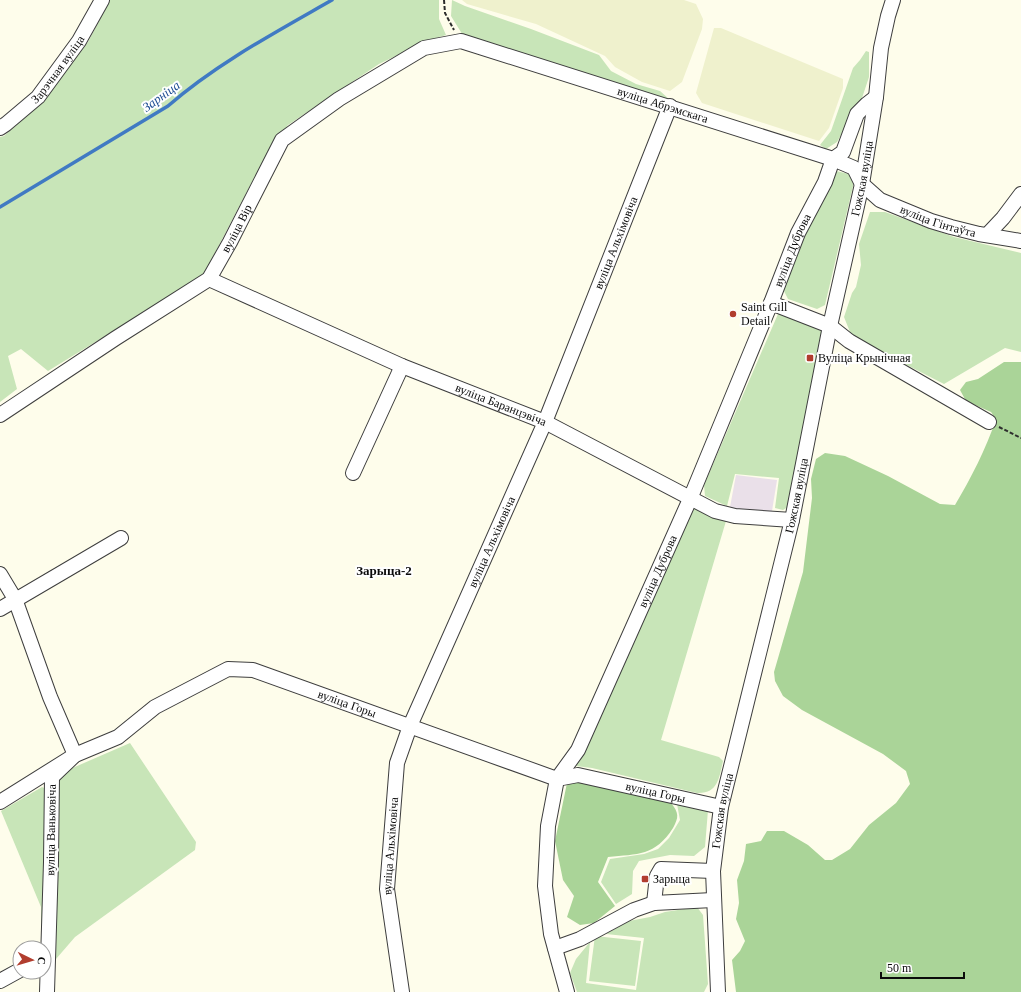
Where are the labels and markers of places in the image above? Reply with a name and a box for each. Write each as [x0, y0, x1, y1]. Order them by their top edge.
place label: Saint Gill Detail [741, 300, 788, 328]
marker: Saint Gill Detail [728, 309, 738, 319]
place label: Вуліца Крынічная [818, 351, 911, 365]
marker: Вуліца Крынічная [805, 353, 815, 363]
place label: Зарыца [653, 872, 691, 886]
marker: Зарыца [640, 874, 650, 884]

